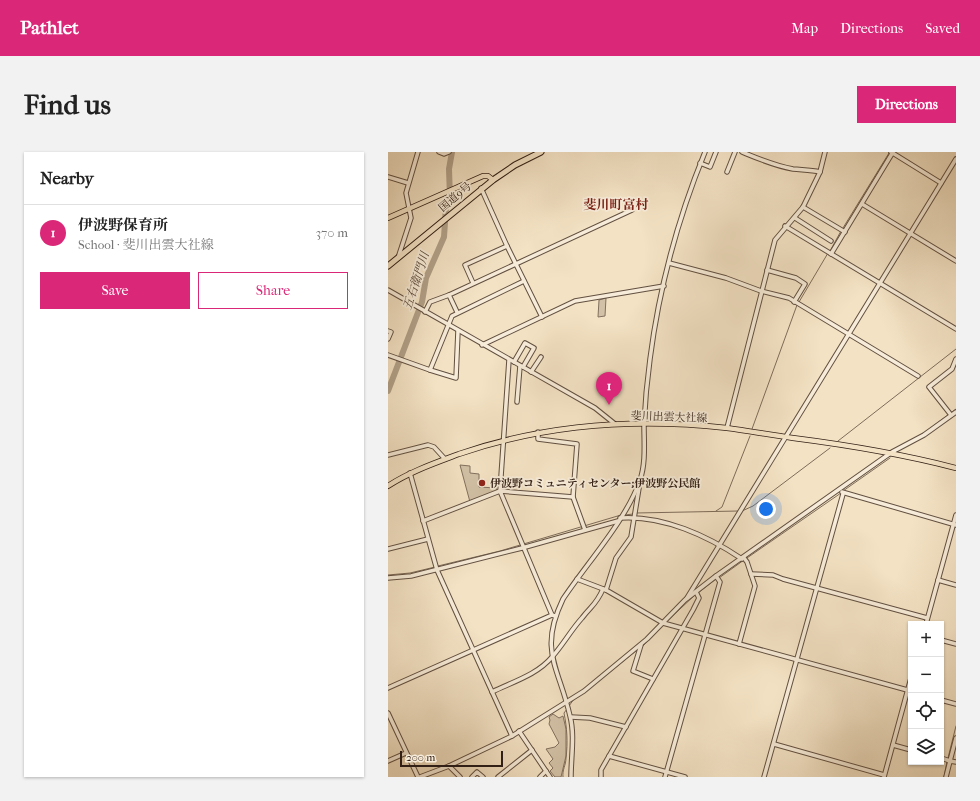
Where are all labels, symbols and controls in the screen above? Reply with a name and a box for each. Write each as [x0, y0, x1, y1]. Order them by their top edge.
text: Pathlet [20, 17, 79, 39]
text: Map [791, 20, 818, 37]
text: Directions [840, 20, 903, 37]
text: Saved [925, 20, 960, 37]
button: Directions [857, 86, 956, 123]
text: Find us [24, 88, 111, 121]
text: Nearby [40, 168, 94, 188]
street label: 国道9号 [436, 180, 474, 214]
district label: 斐川町富村 [583, 197, 649, 212]
text: 伊波野保育所 [78, 216, 168, 234]
text: 1 [51, 225, 55, 240]
text: 370 m [316, 225, 348, 240]
text: School · 斐川出雲大社線 [78, 237, 214, 252]
water label: 五右衛門川 [400, 248, 433, 312]
button: Save [40, 272, 190, 309]
button: Share [198, 272, 348, 309]
pin: 1 [596, 372, 622, 405]
street label: 斐川出雲大社線 [630, 409, 708, 425]
place label: 伊波野コミュニティセンター;伊波野公民館 [490, 477, 700, 490]
marker: 伊波野コミュニティセンター;伊波野公民館 [477, 478, 487, 488]
your location [756, 499, 776, 519]
map controls [908, 621, 944, 765]
button: + [908, 621, 944, 657]
button: − [908, 657, 944, 693]
button: locate [908, 693, 944, 729]
button: layers [908, 729, 944, 765]
scale bar [400, 749, 503, 768]
text: 200 m [406, 751, 435, 764]

